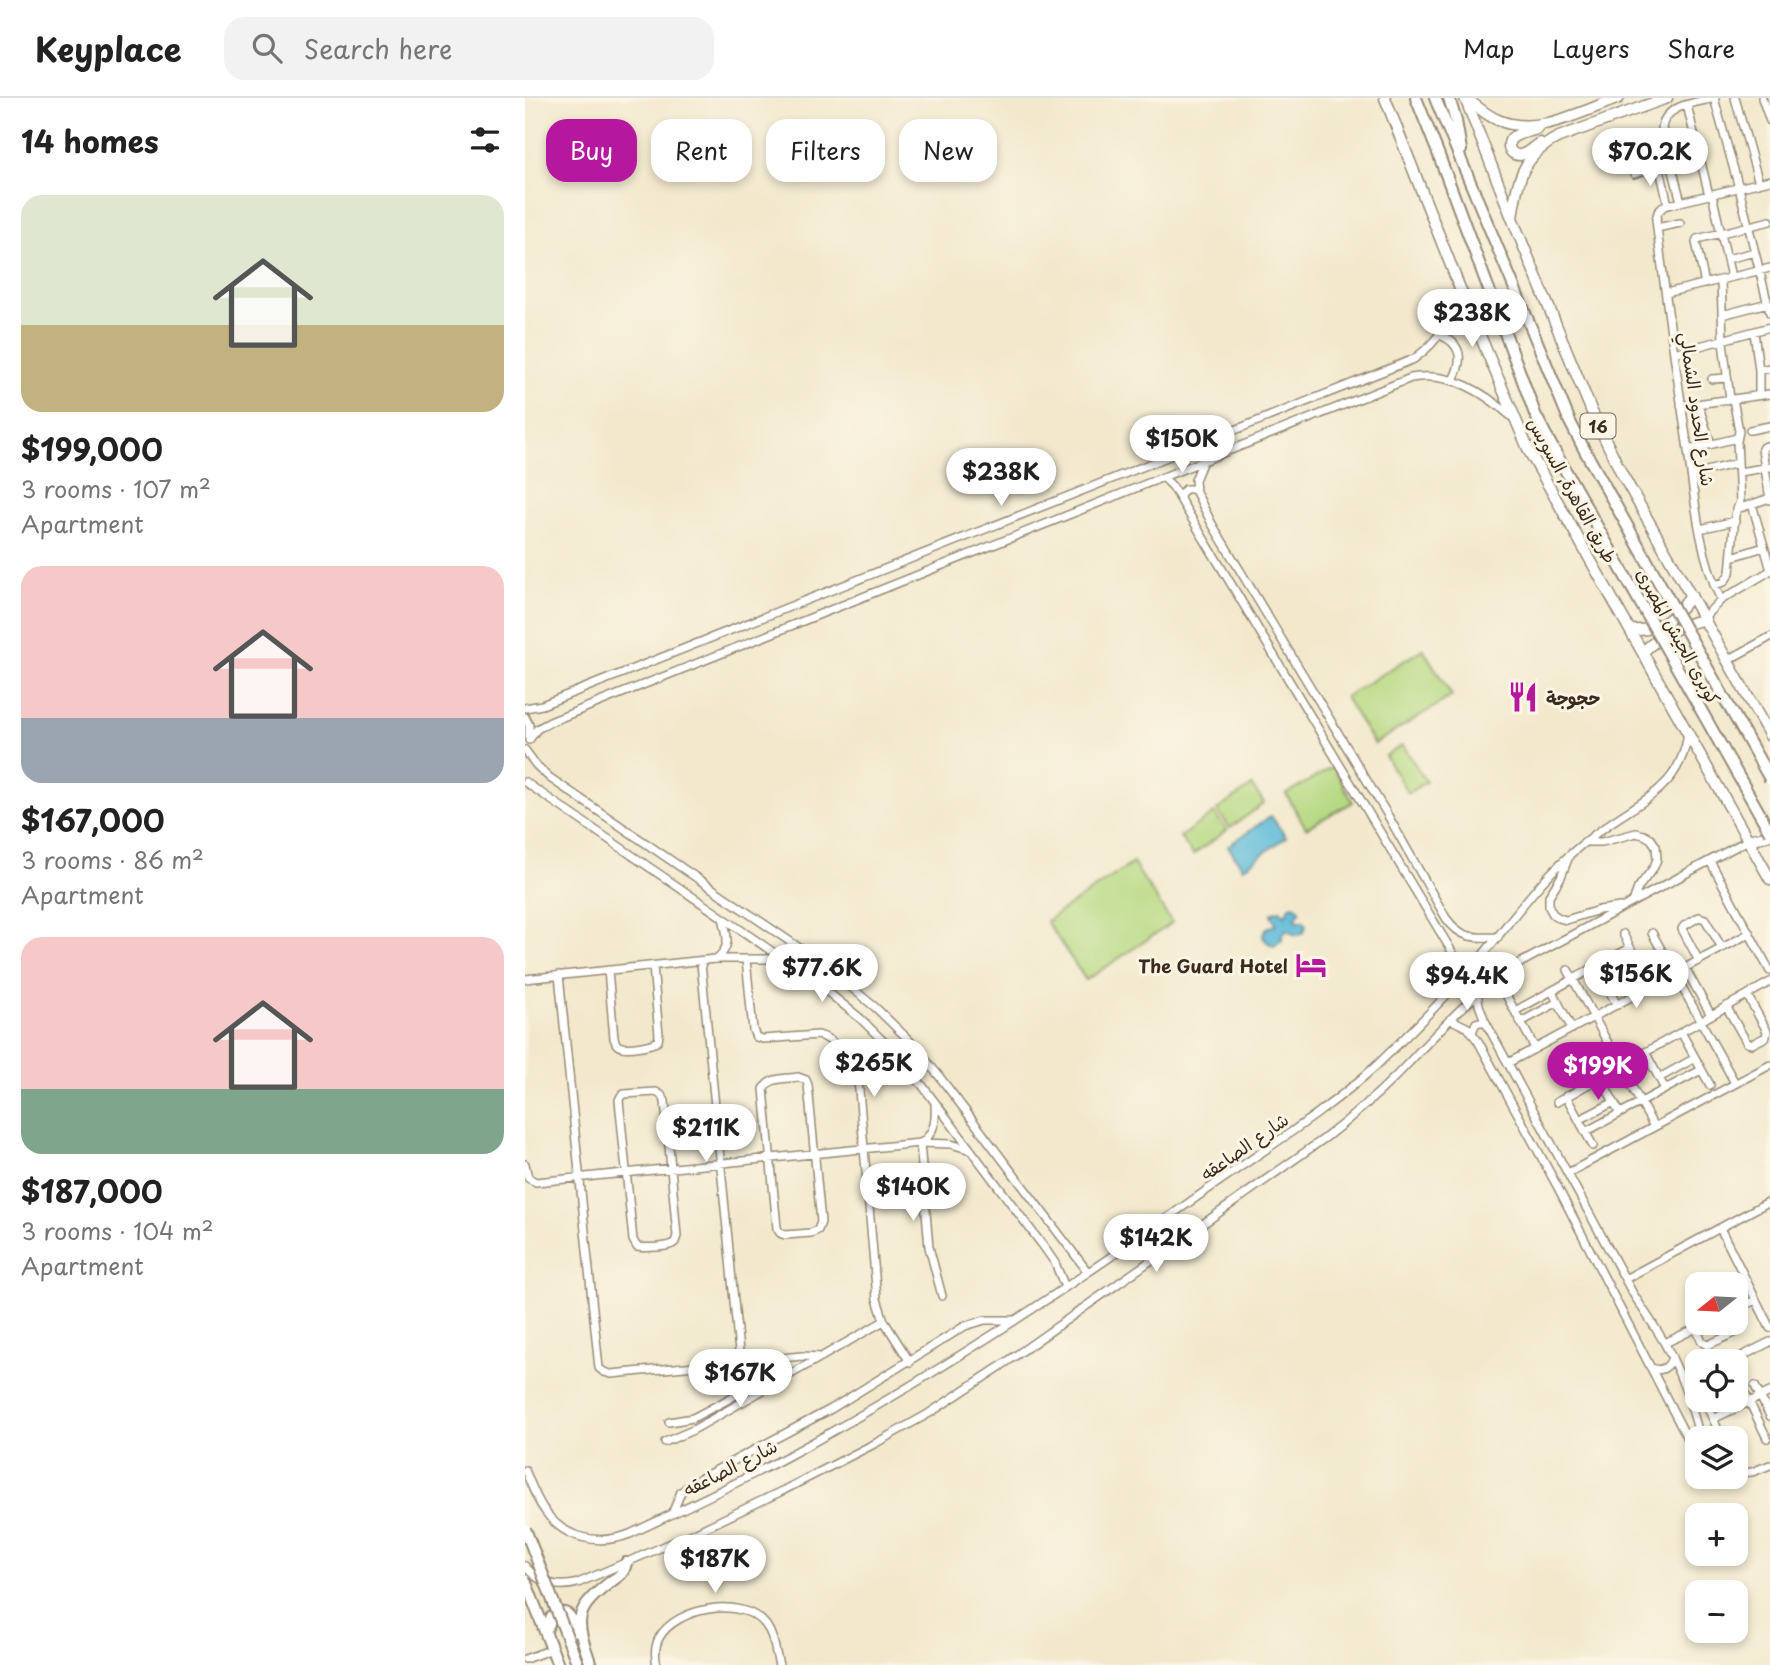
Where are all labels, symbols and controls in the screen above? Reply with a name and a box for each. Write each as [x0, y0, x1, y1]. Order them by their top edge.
search box [224, 17, 714, 80]
text: Keyplace [35, 23, 182, 73]
icon: search [248, 29, 286, 67]
text: Search here [304, 29, 452, 68]
text: Map [1463, 30, 1514, 66]
text: Layers [1552, 30, 1629, 66]
text: Share [1667, 30, 1735, 66]
text: 14 homes [21, 118, 159, 163]
chip: Buy [546, 119, 637, 182]
chip: Rent [651, 119, 752, 182]
chip: Filters [766, 119, 885, 182]
chip: New [899, 119, 997, 182]
icon: filters [466, 121, 504, 159]
pin: $70.2K [1593, 129, 1707, 188]
text: $70.2K [1608, 133, 1692, 168]
icon: home [200, 240, 326, 366]
pin: $238K [1423, 289, 1521, 349]
text: $238K [1433, 294, 1511, 329]
street label: شارع الحدود الشمالي [1670, 330, 1722, 488]
street label: طريق القاهرة, السويس [1522, 412, 1624, 568]
road number: 16 [1581, 414, 1615, 438]
pin: $150K [1133, 416, 1231, 475]
text: $150K [1146, 420, 1218, 455]
text: $199,000 [21, 426, 163, 471]
pin: $238K [952, 448, 1050, 508]
text: $238K [962, 453, 1040, 488]
text: 3 rooms · 107 m² [21, 471, 211, 506]
text: Apartment [21, 506, 144, 541]
street label: كوبرى الجيش المصرى [1630, 563, 1728, 710]
icon: home [200, 611, 326, 737]
restaurant icon: حجوجة [1506, 680, 1540, 714]
place label: حجوجة [1546, 684, 1600, 711]
text: $167,000 [21, 797, 165, 842]
text: 3 rooms · 86 m² [21, 842, 204, 877]
text: Apartment [21, 877, 144, 912]
pin: $77.6K [765, 944, 879, 1004]
hotel icon: The Guard Hotel [1294, 948, 1328, 982]
text: $77.6K [782, 949, 862, 984]
pin: $156K [1587, 950, 1685, 1010]
place label: The Guard Hotel [1138, 952, 1288, 979]
pin: $94.4K [1410, 953, 1524, 1012]
text: $156K [1600, 955, 1672, 990]
text: $94.4K [1425, 957, 1509, 992]
icon: home [200, 982, 326, 1108]
pin: $265K [825, 1040, 923, 1099]
pin: $199K [1549, 1042, 1647, 1102]
text: $265K [835, 1044, 913, 1079]
text: $199K [1563, 1047, 1633, 1082]
pin: $211K [657, 1104, 755, 1164]
street label: شارع الصاعقه [1194, 1106, 1294, 1186]
text: $211K [672, 1109, 740, 1144]
pin: $140K [864, 1164, 962, 1223]
text: $187,000 [21, 1168, 163, 1213]
text: $140K [876, 1168, 950, 1203]
text: 3 rooms · 104 m² [21, 1213, 214, 1248]
pin: $142K [1107, 1214, 1205, 1274]
text: $142K [1120, 1219, 1193, 1254]
text: Apartment [21, 1248, 144, 1283]
north arrow [1685, 1272, 1748, 1335]
map controls [1685, 1272, 1748, 1643]
button: locate [1685, 1349, 1748, 1412]
pin: $167K [691, 1350, 789, 1409]
text: $167K [704, 1354, 776, 1389]
button: layers [1685, 1426, 1748, 1489]
street label: شارع الصاعقه [678, 1432, 782, 1502]
button: + [1685, 1503, 1748, 1566]
pin: $187K [666, 1536, 764, 1595]
text: $187K [680, 1540, 750, 1575]
button: − [1685, 1580, 1748, 1643]

